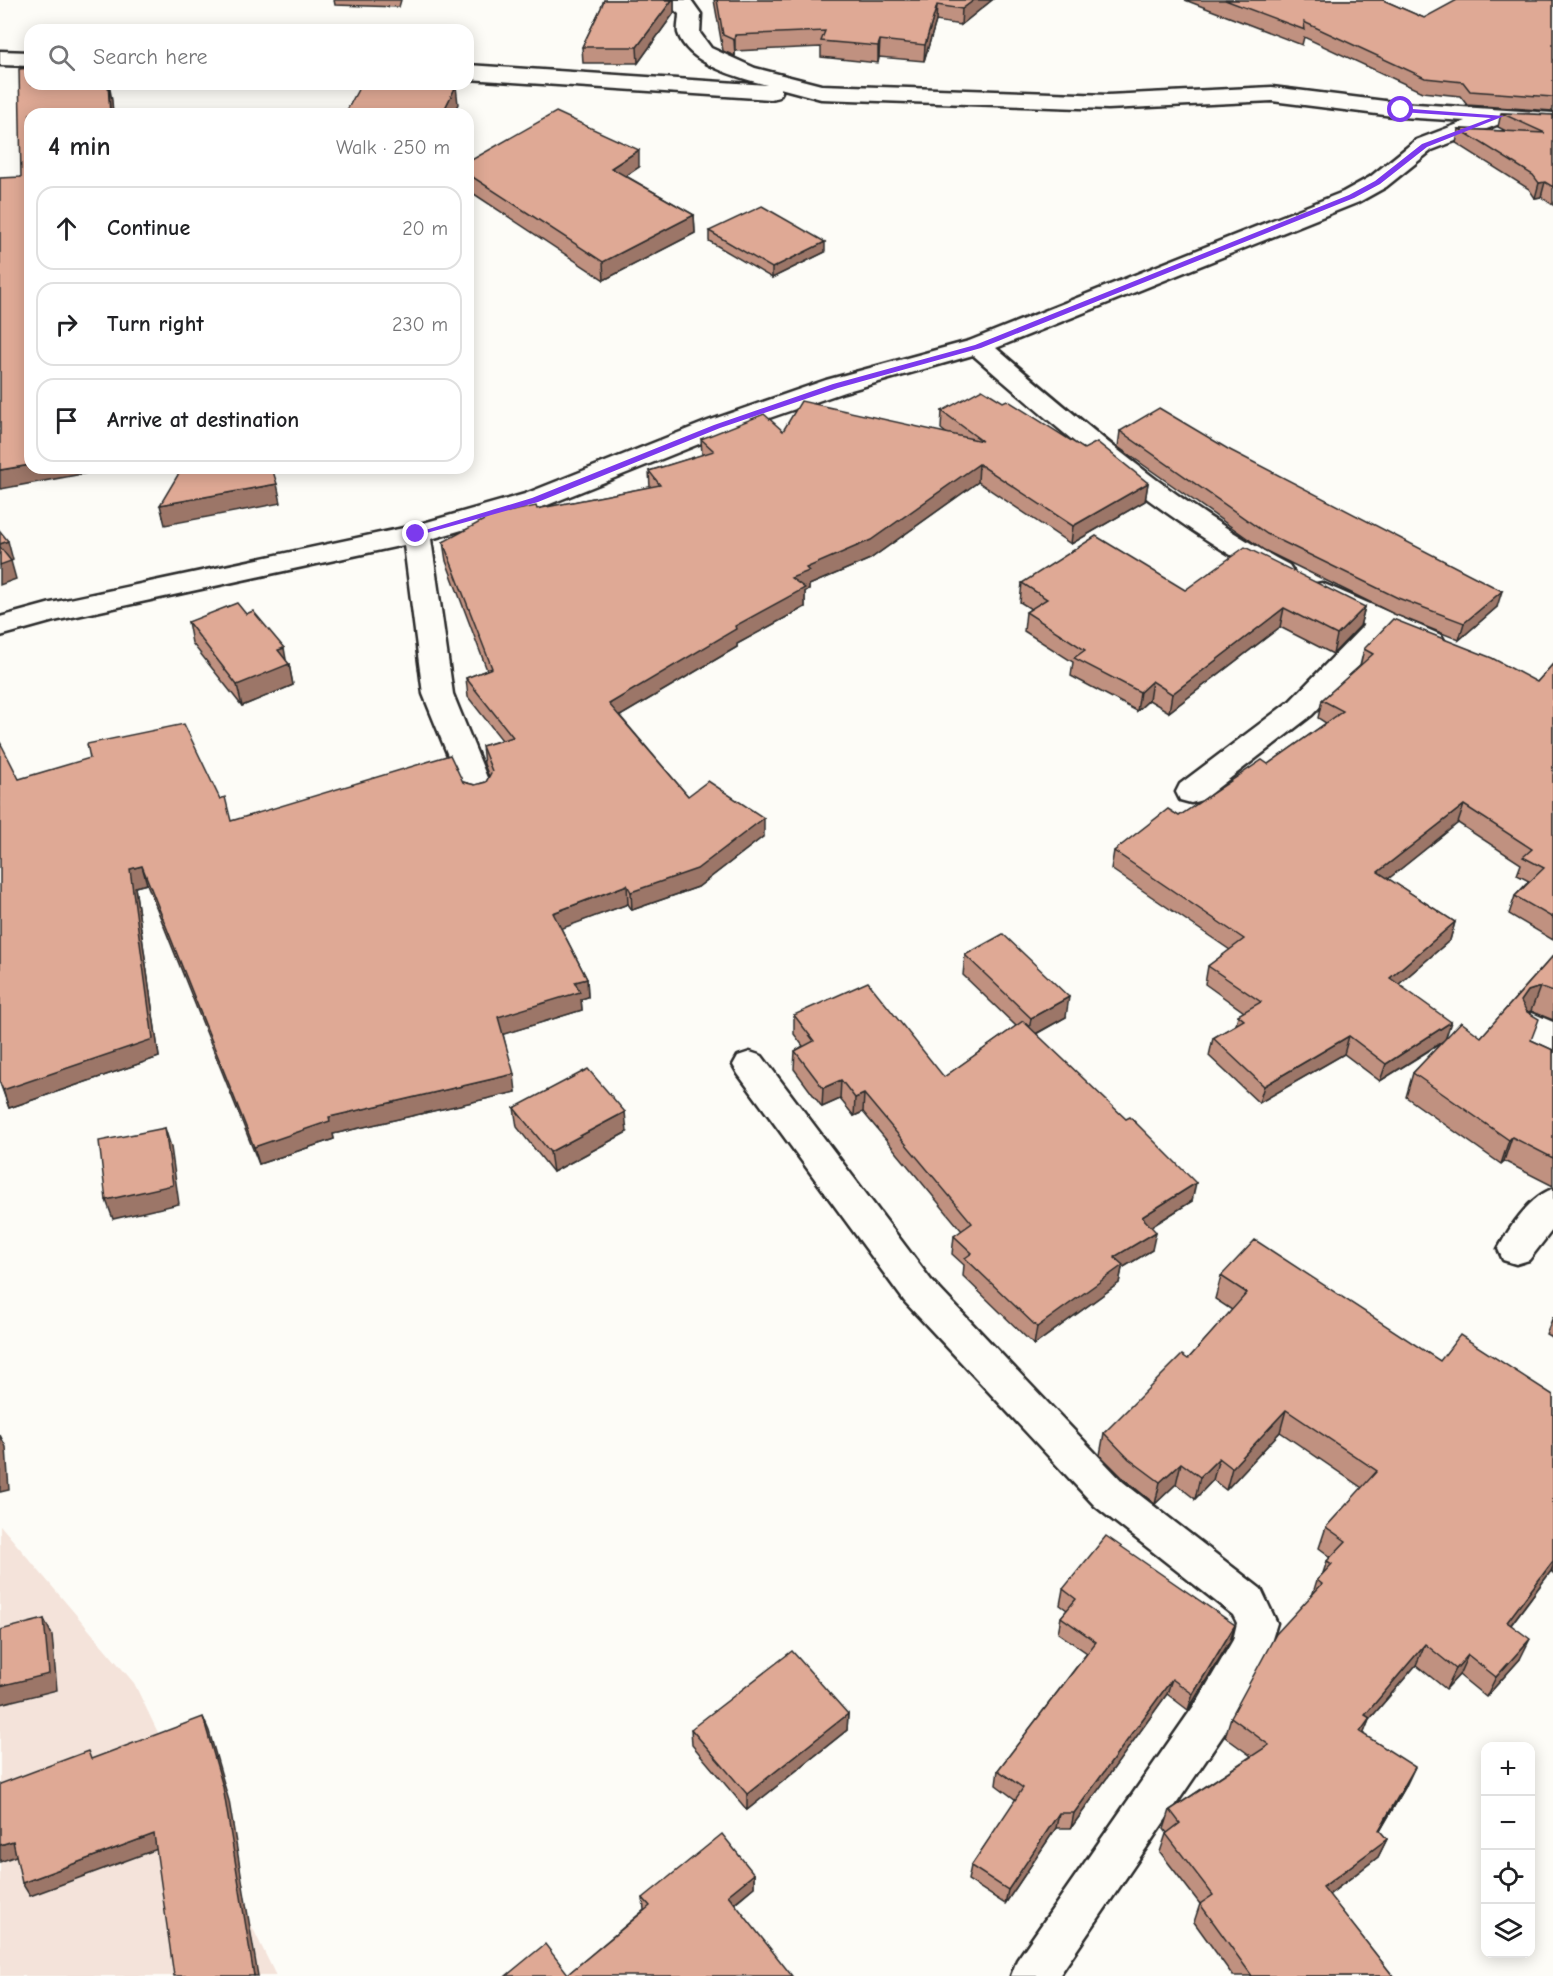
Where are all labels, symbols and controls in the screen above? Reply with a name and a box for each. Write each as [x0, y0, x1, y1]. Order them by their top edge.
search box [24, 24, 474, 90]
icon: search [45, 41, 78, 74]
text: Search here [93, 44, 208, 70]
route start [1387, 96, 1413, 122]
text: 4 min [48, 132, 111, 162]
text: Walk · 250 m [336, 136, 450, 159]
icon: ahead [50, 212, 83, 245]
text: Continue [107, 215, 190, 241]
text: 20 m [402, 217, 448, 240]
icon: right [50, 308, 83, 341]
text: Turn right [107, 311, 204, 337]
text: 230 m [392, 313, 448, 336]
icon: arrive [50, 404, 83, 437]
text: Arrive at destination [107, 407, 299, 433]
route end [402, 520, 428, 546]
map controls [1481, 1742, 1535, 1958]
button: + [1481, 1742, 1535, 1796]
button: − [1481, 1796, 1535, 1850]
button: locate [1481, 1850, 1535, 1904]
button: layers [1481, 1904, 1535, 1958]

